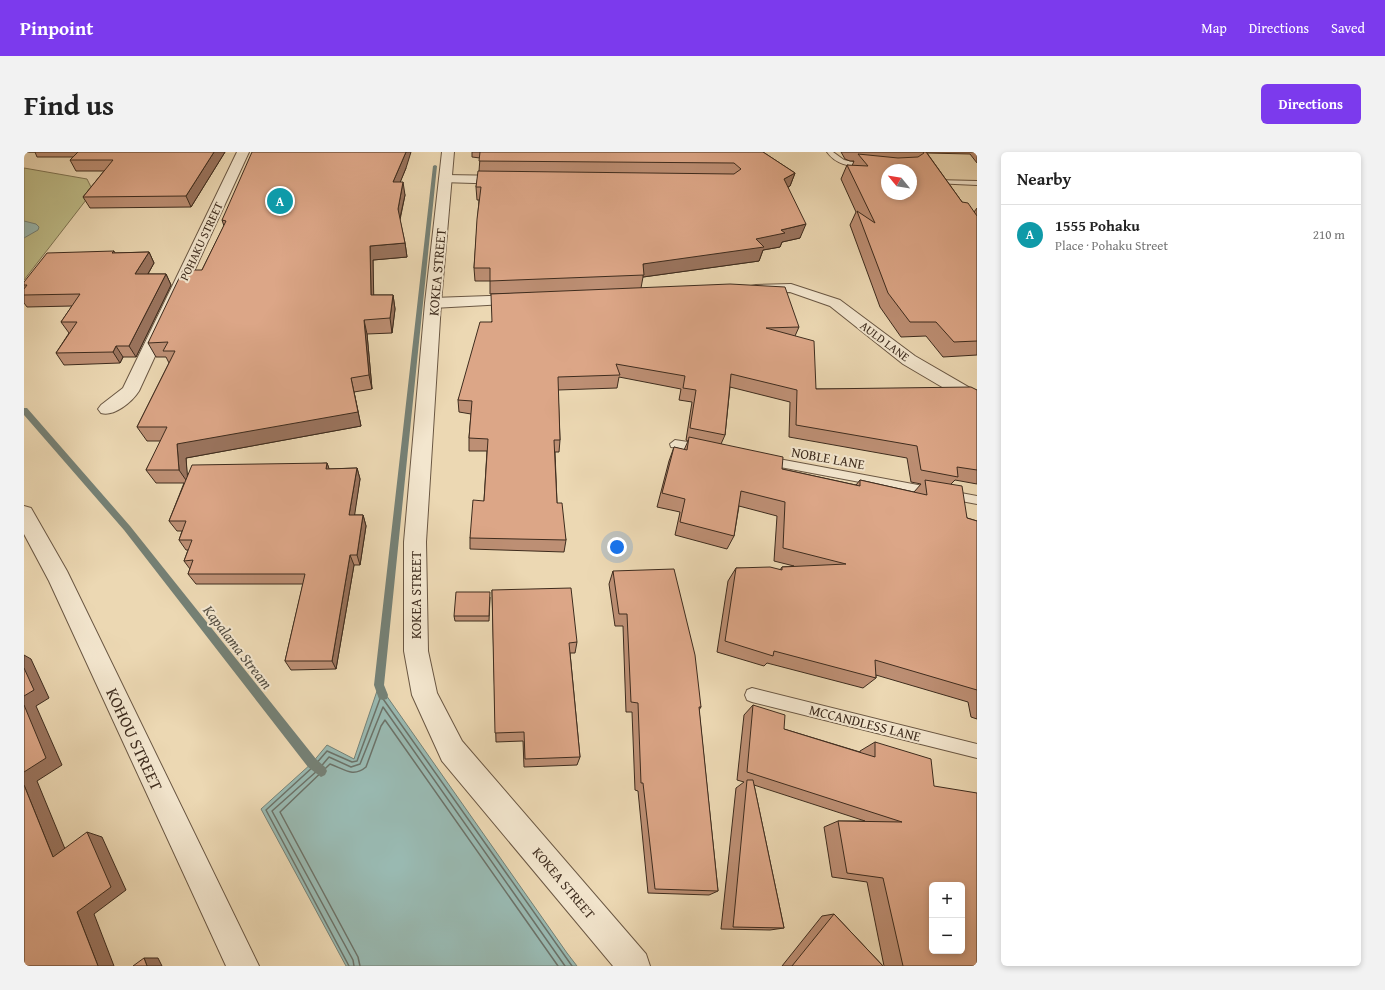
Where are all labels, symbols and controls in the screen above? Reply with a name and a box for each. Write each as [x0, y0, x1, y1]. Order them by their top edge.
text: Pinpoint [20, 14, 93, 42]
text: Map [1201, 18, 1227, 38]
text: Directions [1249, 18, 1309, 38]
text: Saved [1331, 18, 1365, 38]
text: Find us [24, 84, 114, 125]
button: Directions [1261, 84, 1361, 124]
north arrow [881, 164, 917, 200]
text: Nearby [1017, 166, 1071, 191]
pin: A [267, 186, 293, 216]
street label: POHAKU STREET [175, 199, 227, 283]
text: 1555 Pohaku [1055, 215, 1140, 236]
text: A [1026, 225, 1034, 244]
text: 210 m [1313, 225, 1345, 244]
street label: KOKEA STREET [423, 227, 451, 317]
text: Place · Pohaku Street [1055, 236, 1168, 255]
street label: AULD LANE [857, 317, 913, 365]
street label: NOBLE LANE [790, 442, 866, 474]
your location [607, 537, 627, 557]
street label: KOKEA STREET [406, 551, 426, 639]
water label: Kapalama Stream [198, 600, 278, 694]
street label: KOHOU STREET [100, 684, 170, 795]
street label: MCCANDLESS LANE [807, 699, 923, 747]
street label: KOKEA STREET [528, 843, 600, 923]
map controls [929, 882, 965, 954]
button: + [929, 882, 965, 918]
button: − [929, 918, 965, 954]

